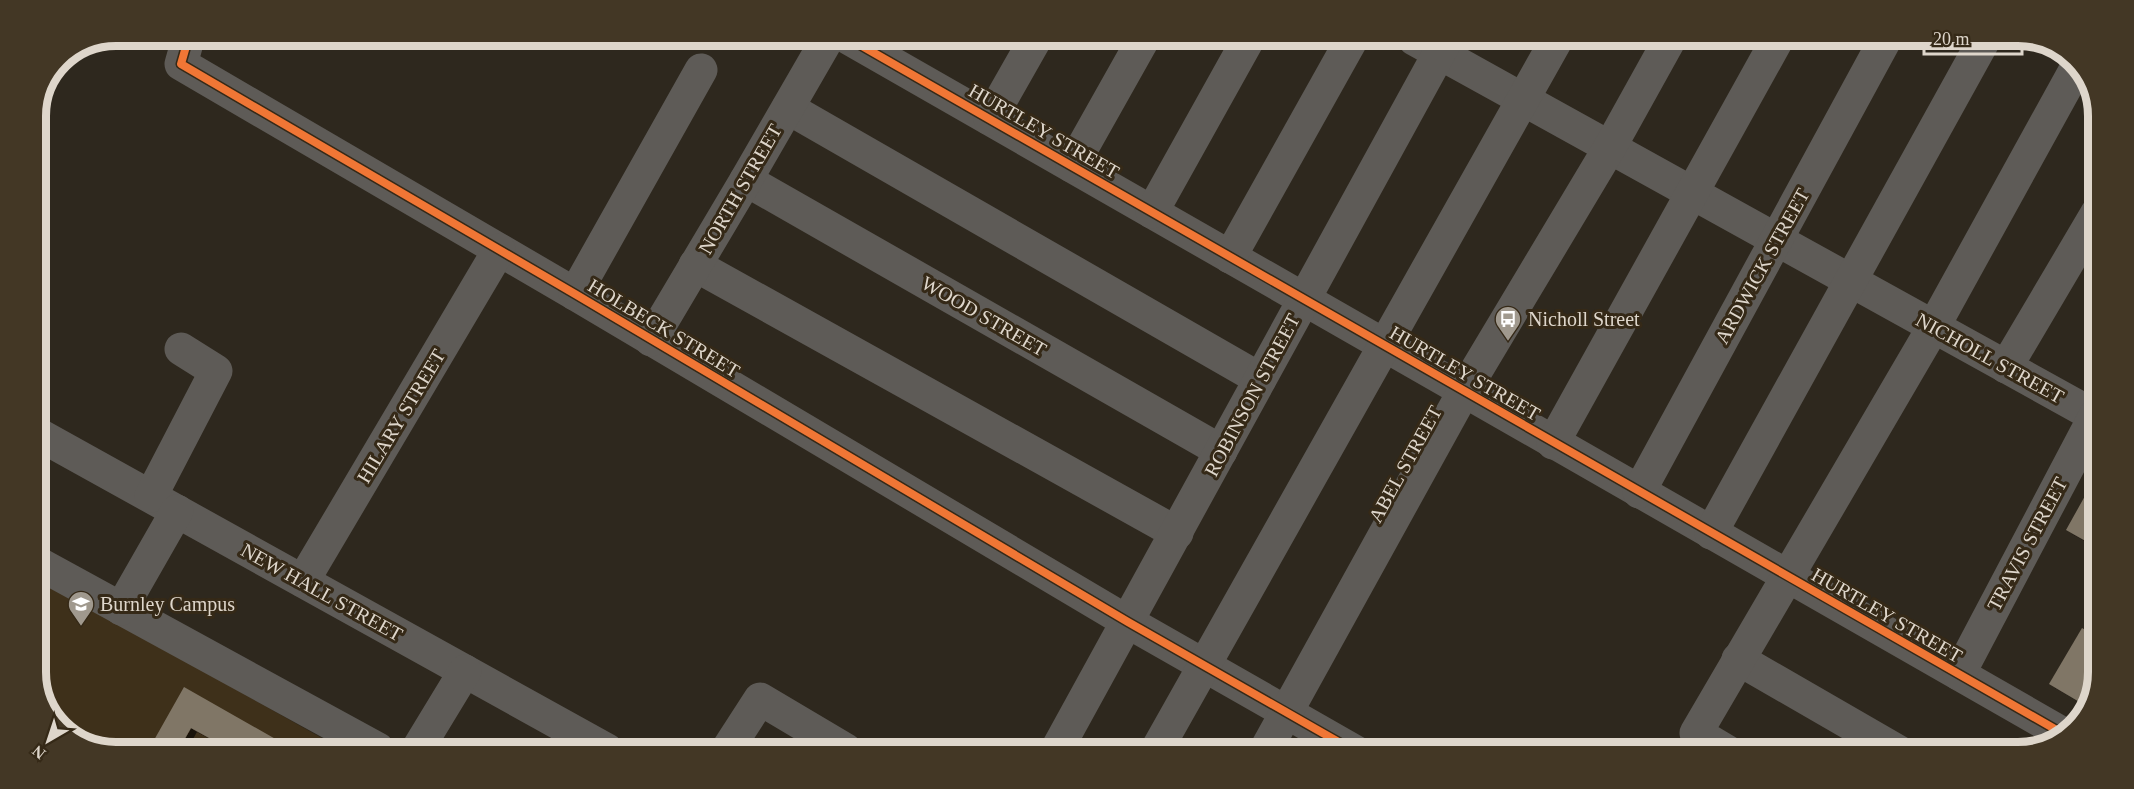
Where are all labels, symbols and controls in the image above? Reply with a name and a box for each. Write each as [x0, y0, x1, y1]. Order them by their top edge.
scale bar [1924, 18, 2022, 56]
text: 20 m [1933, 29, 1970, 49]
street label: HURTLEY STREET [965, 79, 1123, 183]
street label: NORTH STREET [694, 120, 786, 258]
street label: ARDWICK STREET [1710, 185, 1814, 347]
street label: WOOD STREET [918, 271, 1050, 361]
street label: HOLBECK STREET [584, 274, 744, 382]
bus stop icon: Nicholl Street [1493, 304, 1523, 342]
place label: Nicholl Street [1528, 308, 1640, 330]
street label: NICHOLL STREET [1912, 308, 2068, 408]
street label: ROBINSON STREET [1200, 310, 1304, 480]
street label: HURTLEY STREET [1386, 321, 1544, 425]
street label: HILARY STREET [352, 345, 450, 487]
street label: ABEL STREET [1364, 402, 1446, 526]
street label: TRAVIS STREET [1983, 474, 2071, 614]
street label: NEW HALL STREET [237, 538, 407, 646]
street label: HURTLEY STREET [1808, 563, 1966, 667]
school or university icon: Burnley Campus [66, 589, 96, 627]
place label: Burnley Campus [100, 593, 235, 616]
north arrow [18, 711, 78, 771]
text: N [29, 742, 49, 763]

